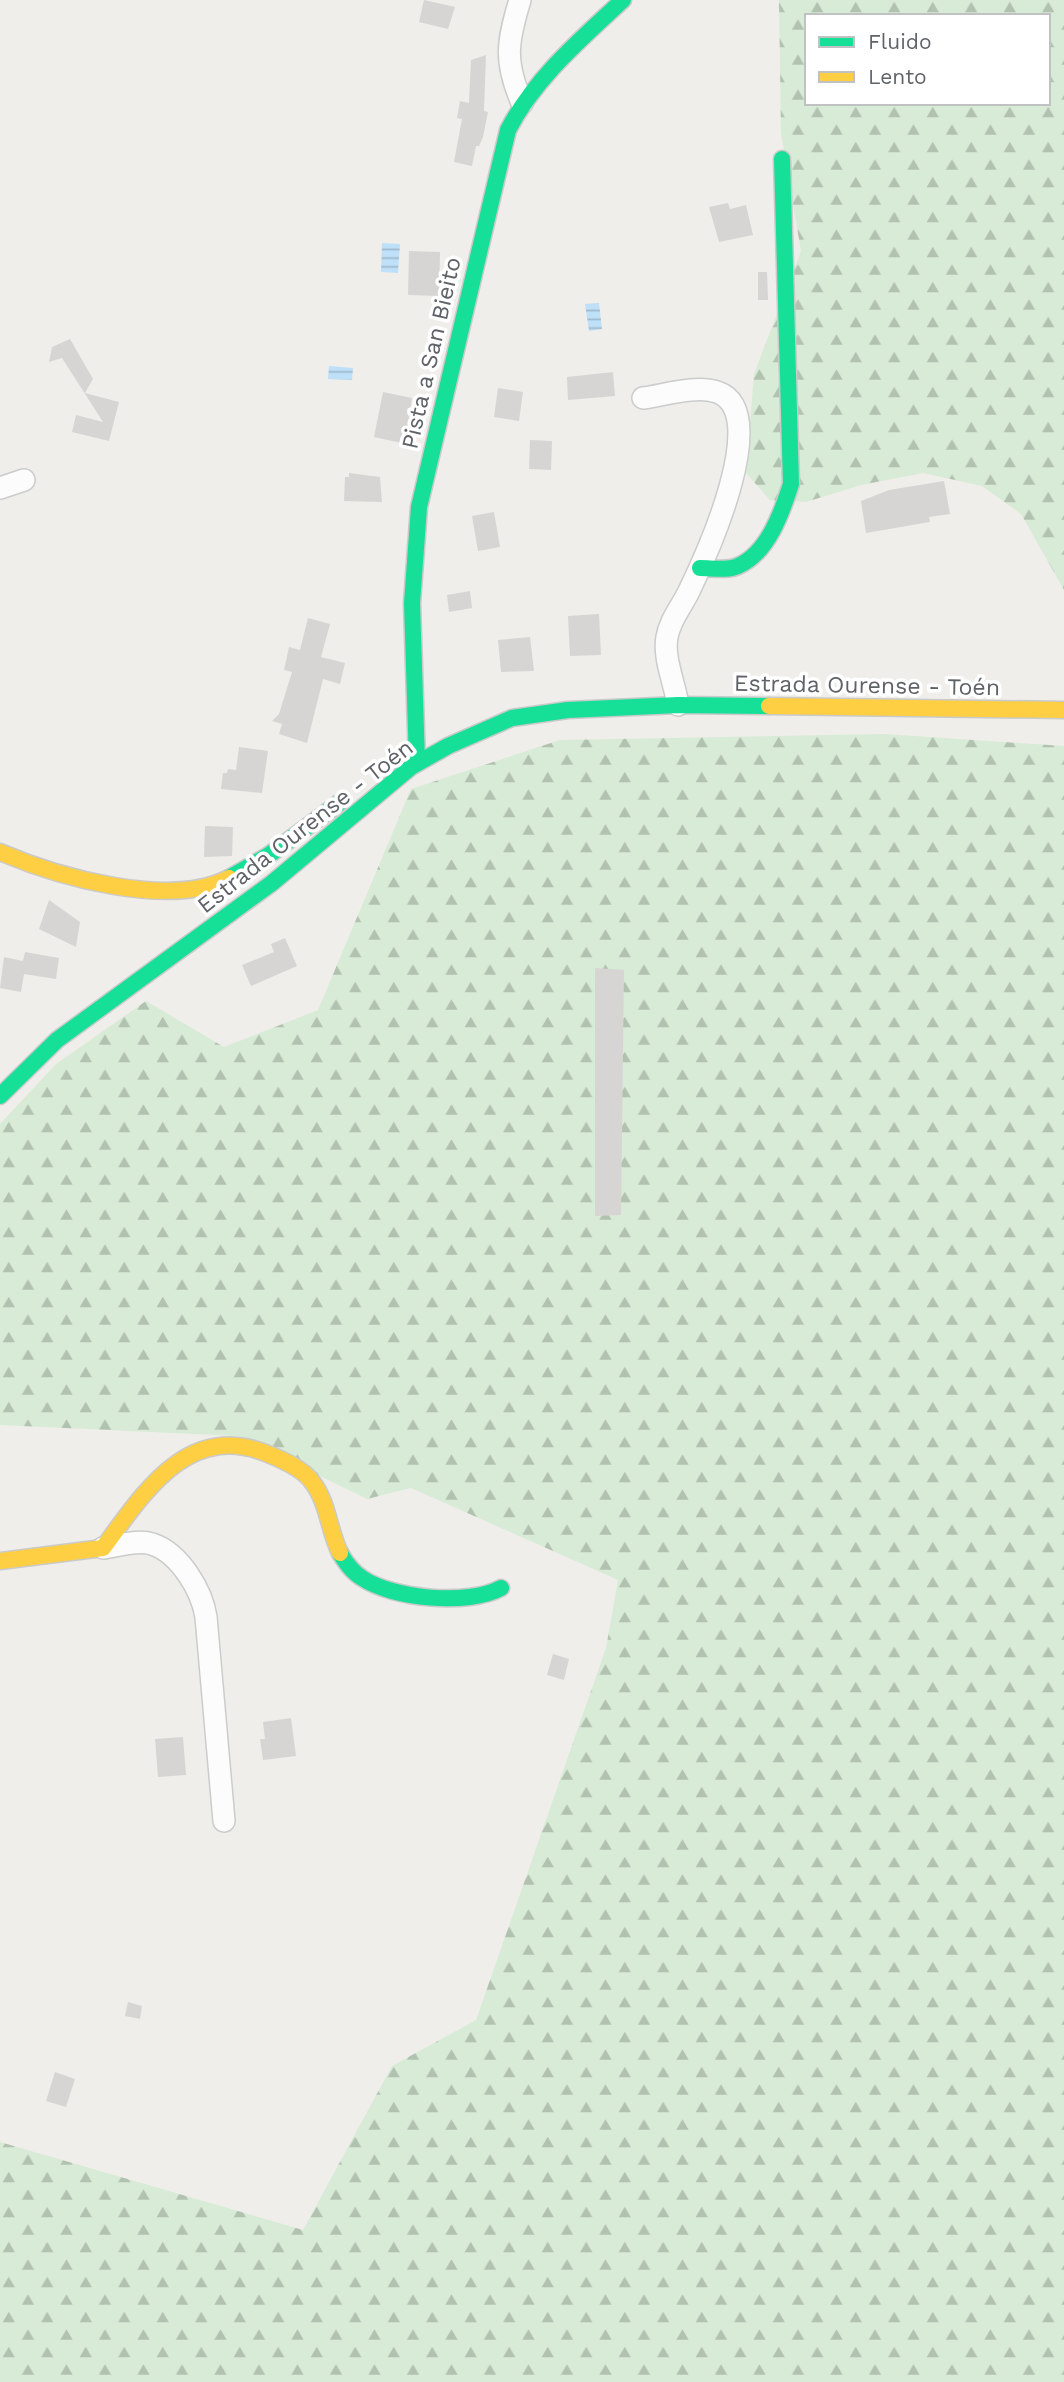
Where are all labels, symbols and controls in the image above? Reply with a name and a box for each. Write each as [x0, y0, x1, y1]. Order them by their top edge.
legend [805, 14, 1050, 105]
text: Fluido [868, 29, 932, 54]
text: Lento [868, 64, 927, 89]
street label: Pista a San Bieito [396, 255, 467, 452]
street label: Estrada Ourense - Toén [734, 670, 1000, 701]
street label: Estrada Ourense - Toén [192, 734, 418, 919]

